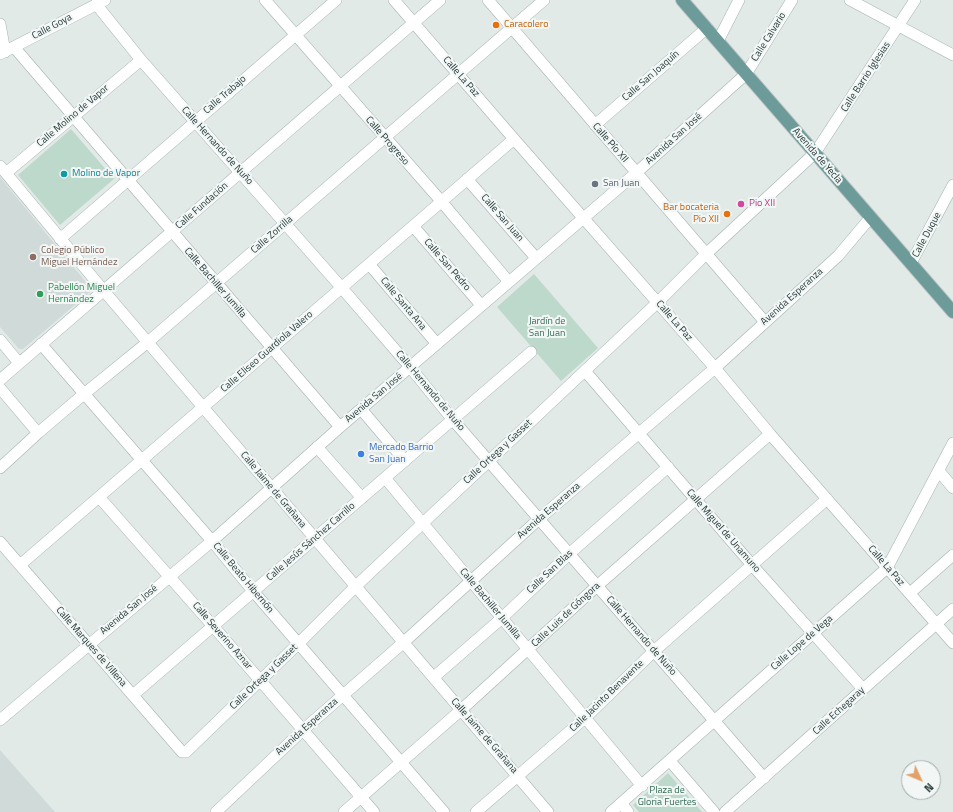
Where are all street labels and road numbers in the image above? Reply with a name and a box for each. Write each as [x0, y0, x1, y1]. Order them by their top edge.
street label: Calle Calvario [749, 10, 789, 64]
street label: Calle Goya [30, 12, 74, 42]
street label: Calle Barrio Iglesias [839, 40, 893, 114]
street label: Calle San Joaquín [620, 48, 682, 104]
street label: Calle La Paz [440, 54, 482, 100]
street label: Calle Trabajo [201, 73, 249, 117]
street label: Calle Molino de Vapor [35, 82, 111, 150]
street label: Calle Hernando de Nuño [179, 104, 255, 188]
street label: Avenida San José [643, 111, 705, 167]
street label: Calle Progreso [363, 114, 411, 168]
street label: Calle Pío XII [590, 121, 630, 165]
street label: Avenida de Yecla [790, 126, 844, 186]
street label: Calle Fundación [173, 180, 231, 232]
street label: Calle San Juan [478, 192, 526, 244]
street label: Calle Duque [910, 210, 944, 260]
street label: Calle Zorrilla [249, 214, 295, 256]
street label: Calle San Pedro [421, 236, 473, 294]
street label: Calle Bachiller Jumilla [181, 245, 249, 321]
street label: Avenida Esperanza [758, 266, 826, 328]
street label: Calle Santa Ana [377, 275, 429, 333]
street label: Calle La Paz [653, 298, 695, 344]
street label: Calle Eliseo Guardiola Valero [218, 309, 316, 395]
street label: Calle Hernando de Nuño [393, 348, 467, 434]
street label: Avenida San José [343, 370, 405, 426]
street label: Calle Ortega y Gasset [461, 417, 535, 487]
street label: Calle Jaime de Grañana [238, 449, 308, 531]
street label: Avenida Esperanza [515, 480, 583, 542]
street label: Calle Miguel de Unamuno [684, 487, 762, 575]
street label: Calle Jesús Sánchez Carrillo [264, 500, 358, 584]
street label: Calle Beato Hibernón [210, 540, 276, 616]
street label: Calle La Paz [865, 543, 907, 589]
street label: Calle San Blas [525, 548, 575, 596]
street label: Calle Bachiller Jumilla [457, 566, 523, 642]
street label: Calle Luis de Góngora [529, 580, 603, 650]
street label: Avenida San José [98, 582, 160, 638]
street label: Calle Hernando de Nuño [603, 594, 679, 678]
street label: Calle Severino Aznar [189, 600, 255, 672]
street label: Calle Marques de Villena [53, 605, 129, 689]
street label: Calle Lope de Vega [769, 613, 835, 673]
street label: Calle Ortega y Gasset [228, 642, 300, 712]
street label: Calle Jacinto Benavente [567, 658, 647, 734]
street label: Calle Echegaray [810, 684, 868, 738]
street label: Avenida Esperanza [273, 696, 341, 758]
street label: Calle Jaime de Grañana [448, 696, 520, 776]

